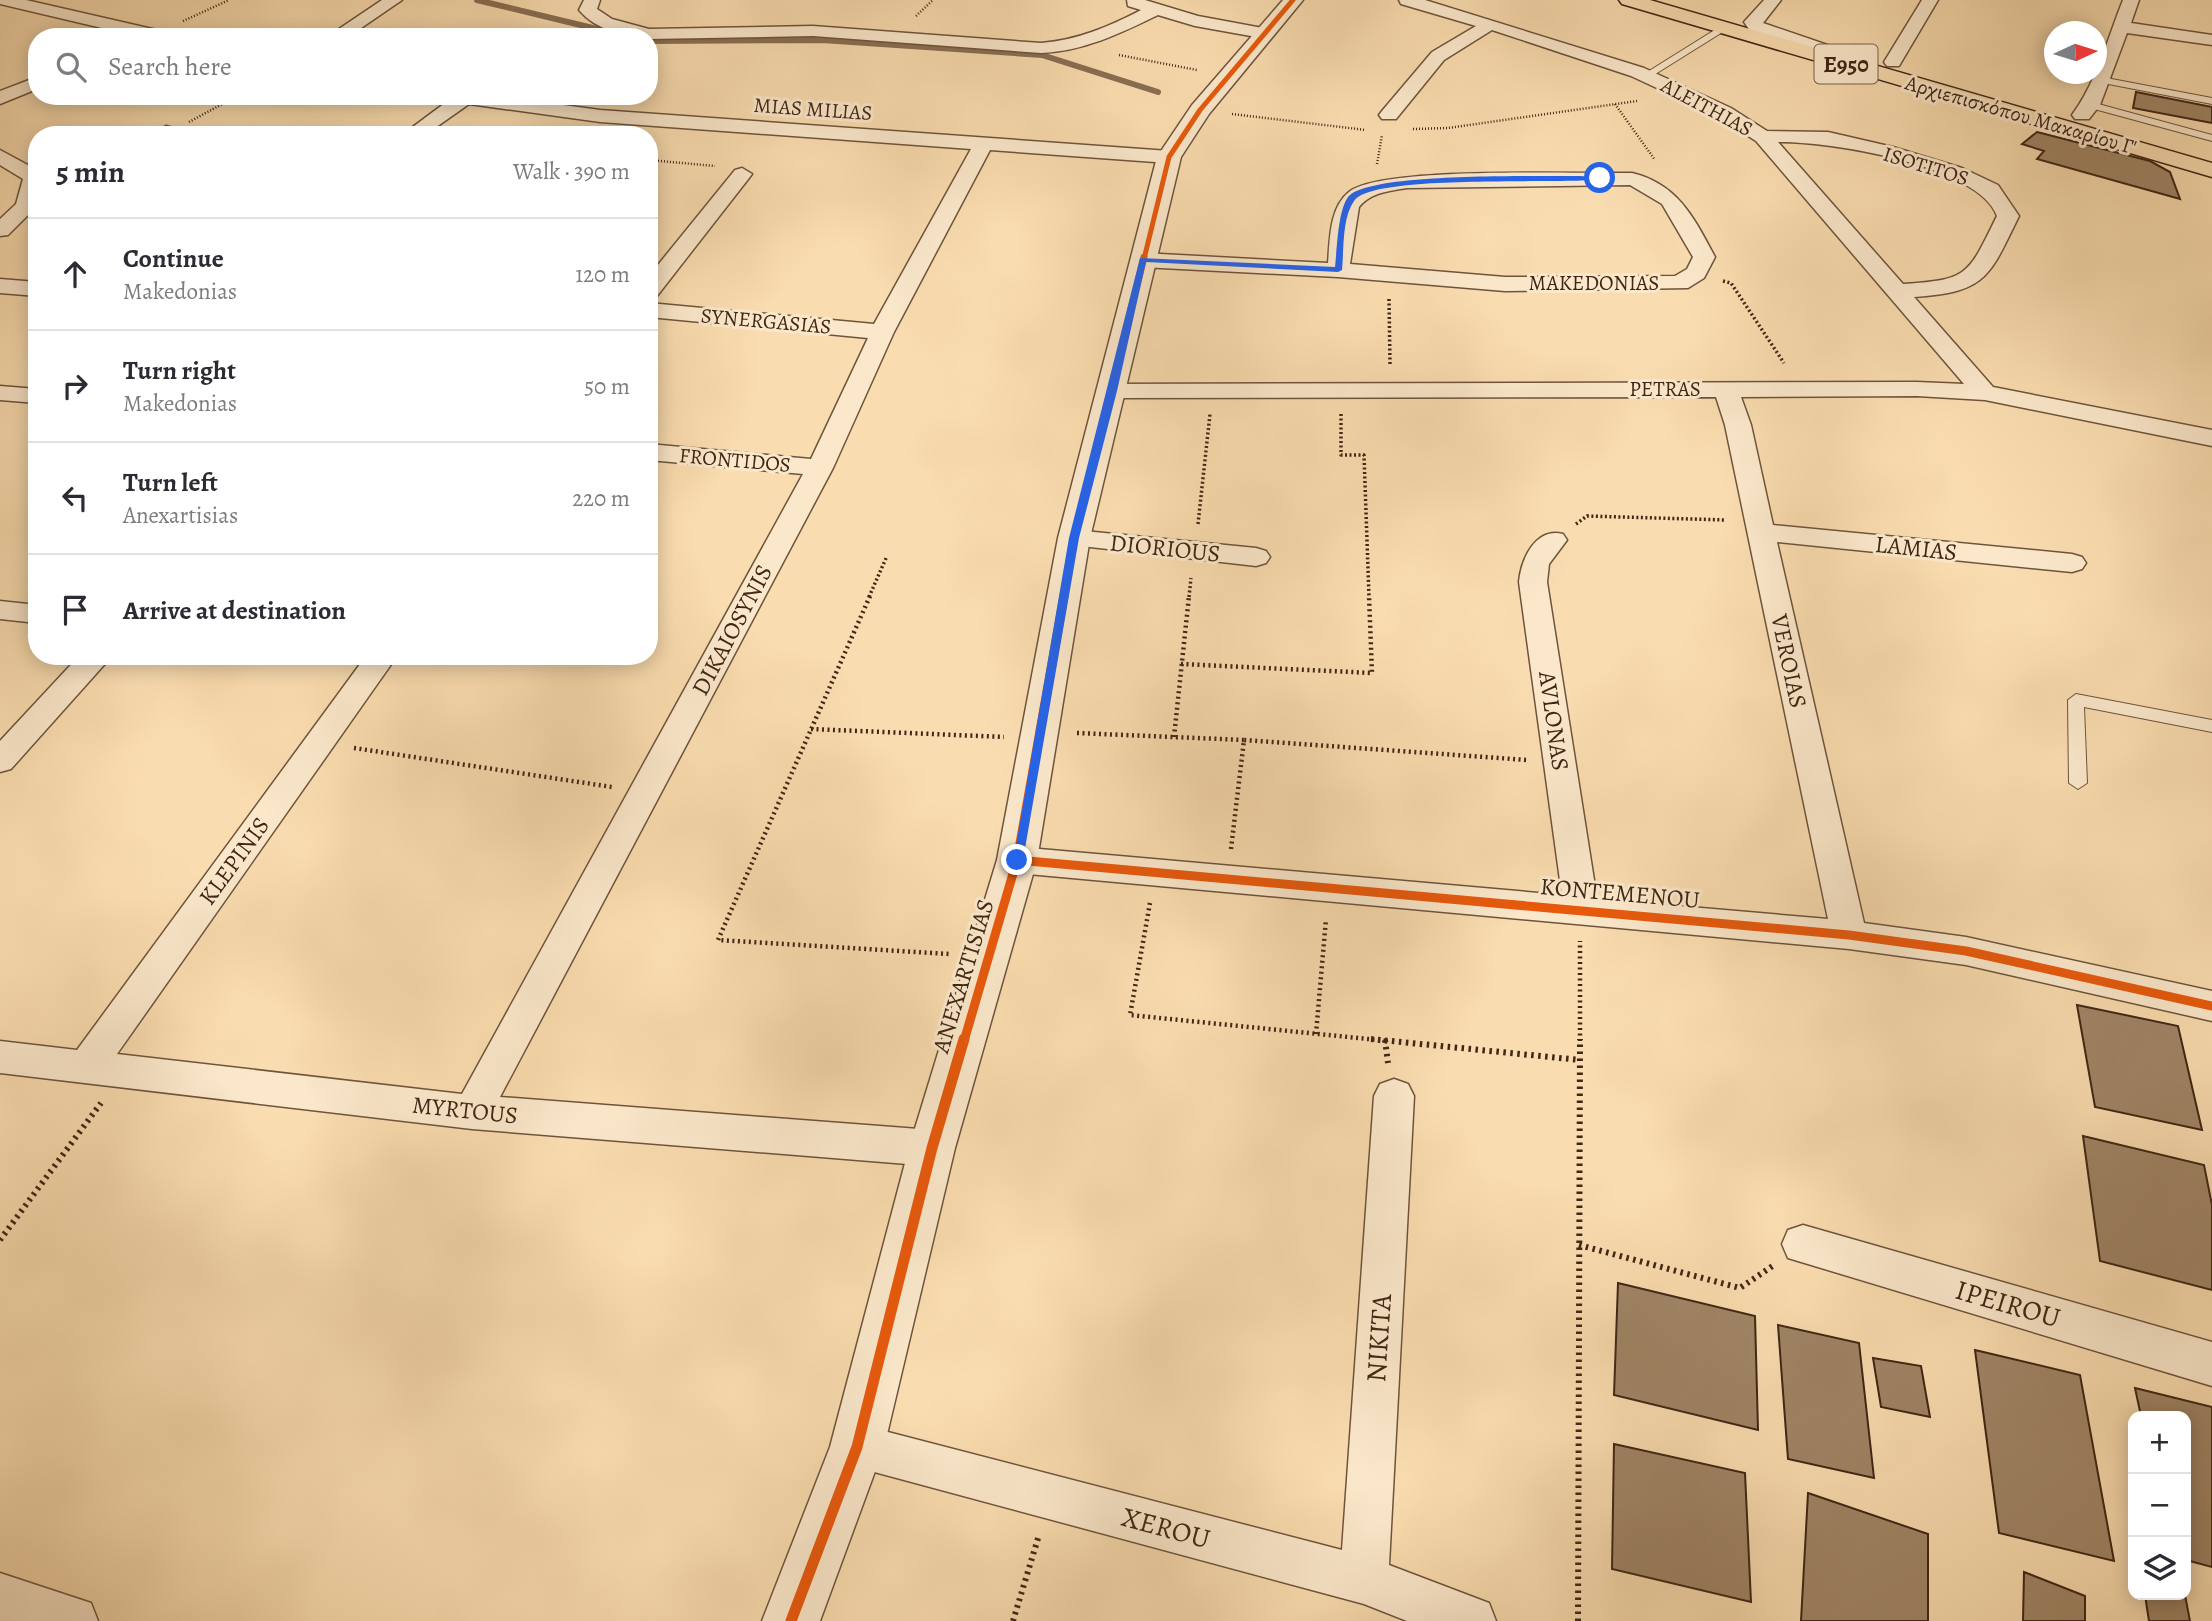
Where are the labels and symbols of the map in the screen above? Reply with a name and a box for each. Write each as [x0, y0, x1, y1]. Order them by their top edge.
north arrow [2044, 21, 2107, 84]
road number: E950 [1814, 44, 1878, 83]
street label: Αρχιεπισκόπου Μακαρίου Γ' [1901, 68, 2140, 161]
street label: ALEITHIAS [1655, 71, 1758, 143]
street label: MIAS MILIAS [753, 91, 873, 127]
street label: ISOTITOS [1880, 140, 1972, 192]
route start [1584, 162, 1615, 193]
street label: MAKEDONIAS [1529, 269, 1659, 297]
street label: SYNERGASIAS [700, 301, 832, 341]
street label: PETRAS [1629, 375, 1701, 403]
street label: FRONTIDOS [678, 441, 792, 479]
street label: DIORIOUS [1108, 526, 1222, 570]
street label: LAMIAS [1873, 528, 1959, 568]
street label: DIKAIOSYNIS [684, 559, 780, 701]
street label: VEROIAS [1763, 610, 1815, 711]
street label: AVLONAS [1531, 668, 1577, 773]
street label: KLEPINIS [191, 811, 277, 911]
route end [1001, 844, 1032, 875]
street label: KONTEMENOU [1539, 870, 1701, 916]
street label: ANEXARTISIAS [924, 895, 1002, 1058]
street label: MYRTOUS [411, 1089, 519, 1131]
street label: IPEIROU [1951, 1271, 2065, 1337]
street label: NIKITA [1357, 1292, 1401, 1383]
street label: XEROU [1118, 1498, 1214, 1558]

